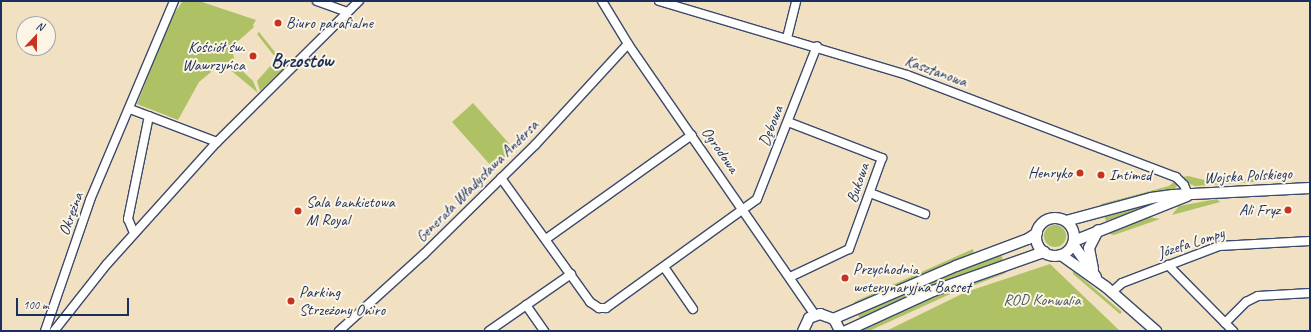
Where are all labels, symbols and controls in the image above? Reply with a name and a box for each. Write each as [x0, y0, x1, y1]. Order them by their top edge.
place label: Biuro parafialne [286, 13, 373, 33]
north arrow [16, 16, 56, 56]
text: N [34, 18, 46, 34]
marker: Biuro parafialne [273, 18, 283, 28]
place label: Kościół św. Wawrzyńca [182, 37, 245, 75]
district label: Brzostów [271, 48, 333, 72]
marker: Kościół św. Wawrzyńca [248, 51, 258, 61]
street label: Kasztanowa [902, 51, 970, 91]
street label: Dębowa [755, 103, 787, 149]
street label: Generała Władysława Andersa [412, 116, 542, 246]
street label: Ogrodowa [697, 123, 743, 177]
street label: Bukowa [842, 161, 874, 205]
place label: Henryko [1028, 163, 1072, 183]
street label: Wojska Polskiego [1204, 164, 1292, 188]
place label: Intimed [1109, 165, 1151, 185]
marker: Henryko [1075, 168, 1085, 178]
marker: Intimed [1096, 170, 1106, 180]
street label: Okrężna [54, 190, 88, 238]
place label: Sala bankietowa M Royal [306, 192, 394, 230]
place label: Ali Fryz [1239, 200, 1280, 220]
marker: Ali Fryz [1283, 205, 1293, 215]
marker: Sala bankietowa M Royal [293, 206, 303, 216]
street label: Józefa Lompy [1155, 223, 1227, 263]
place label: Przychodnia weterynaryjna Basset [853, 259, 971, 297]
marker: Przychodnia weterynaryjna Basset [840, 273, 850, 283]
place label: Parking Strzeżony Oniro [299, 282, 385, 320]
scale bar [18, 290, 131, 316]
park label: ROD Konwalia [1004, 290, 1080, 310]
marker: Parking Strzeżony Oniro [286, 296, 296, 306]
text: 100 m [23, 297, 49, 313]

